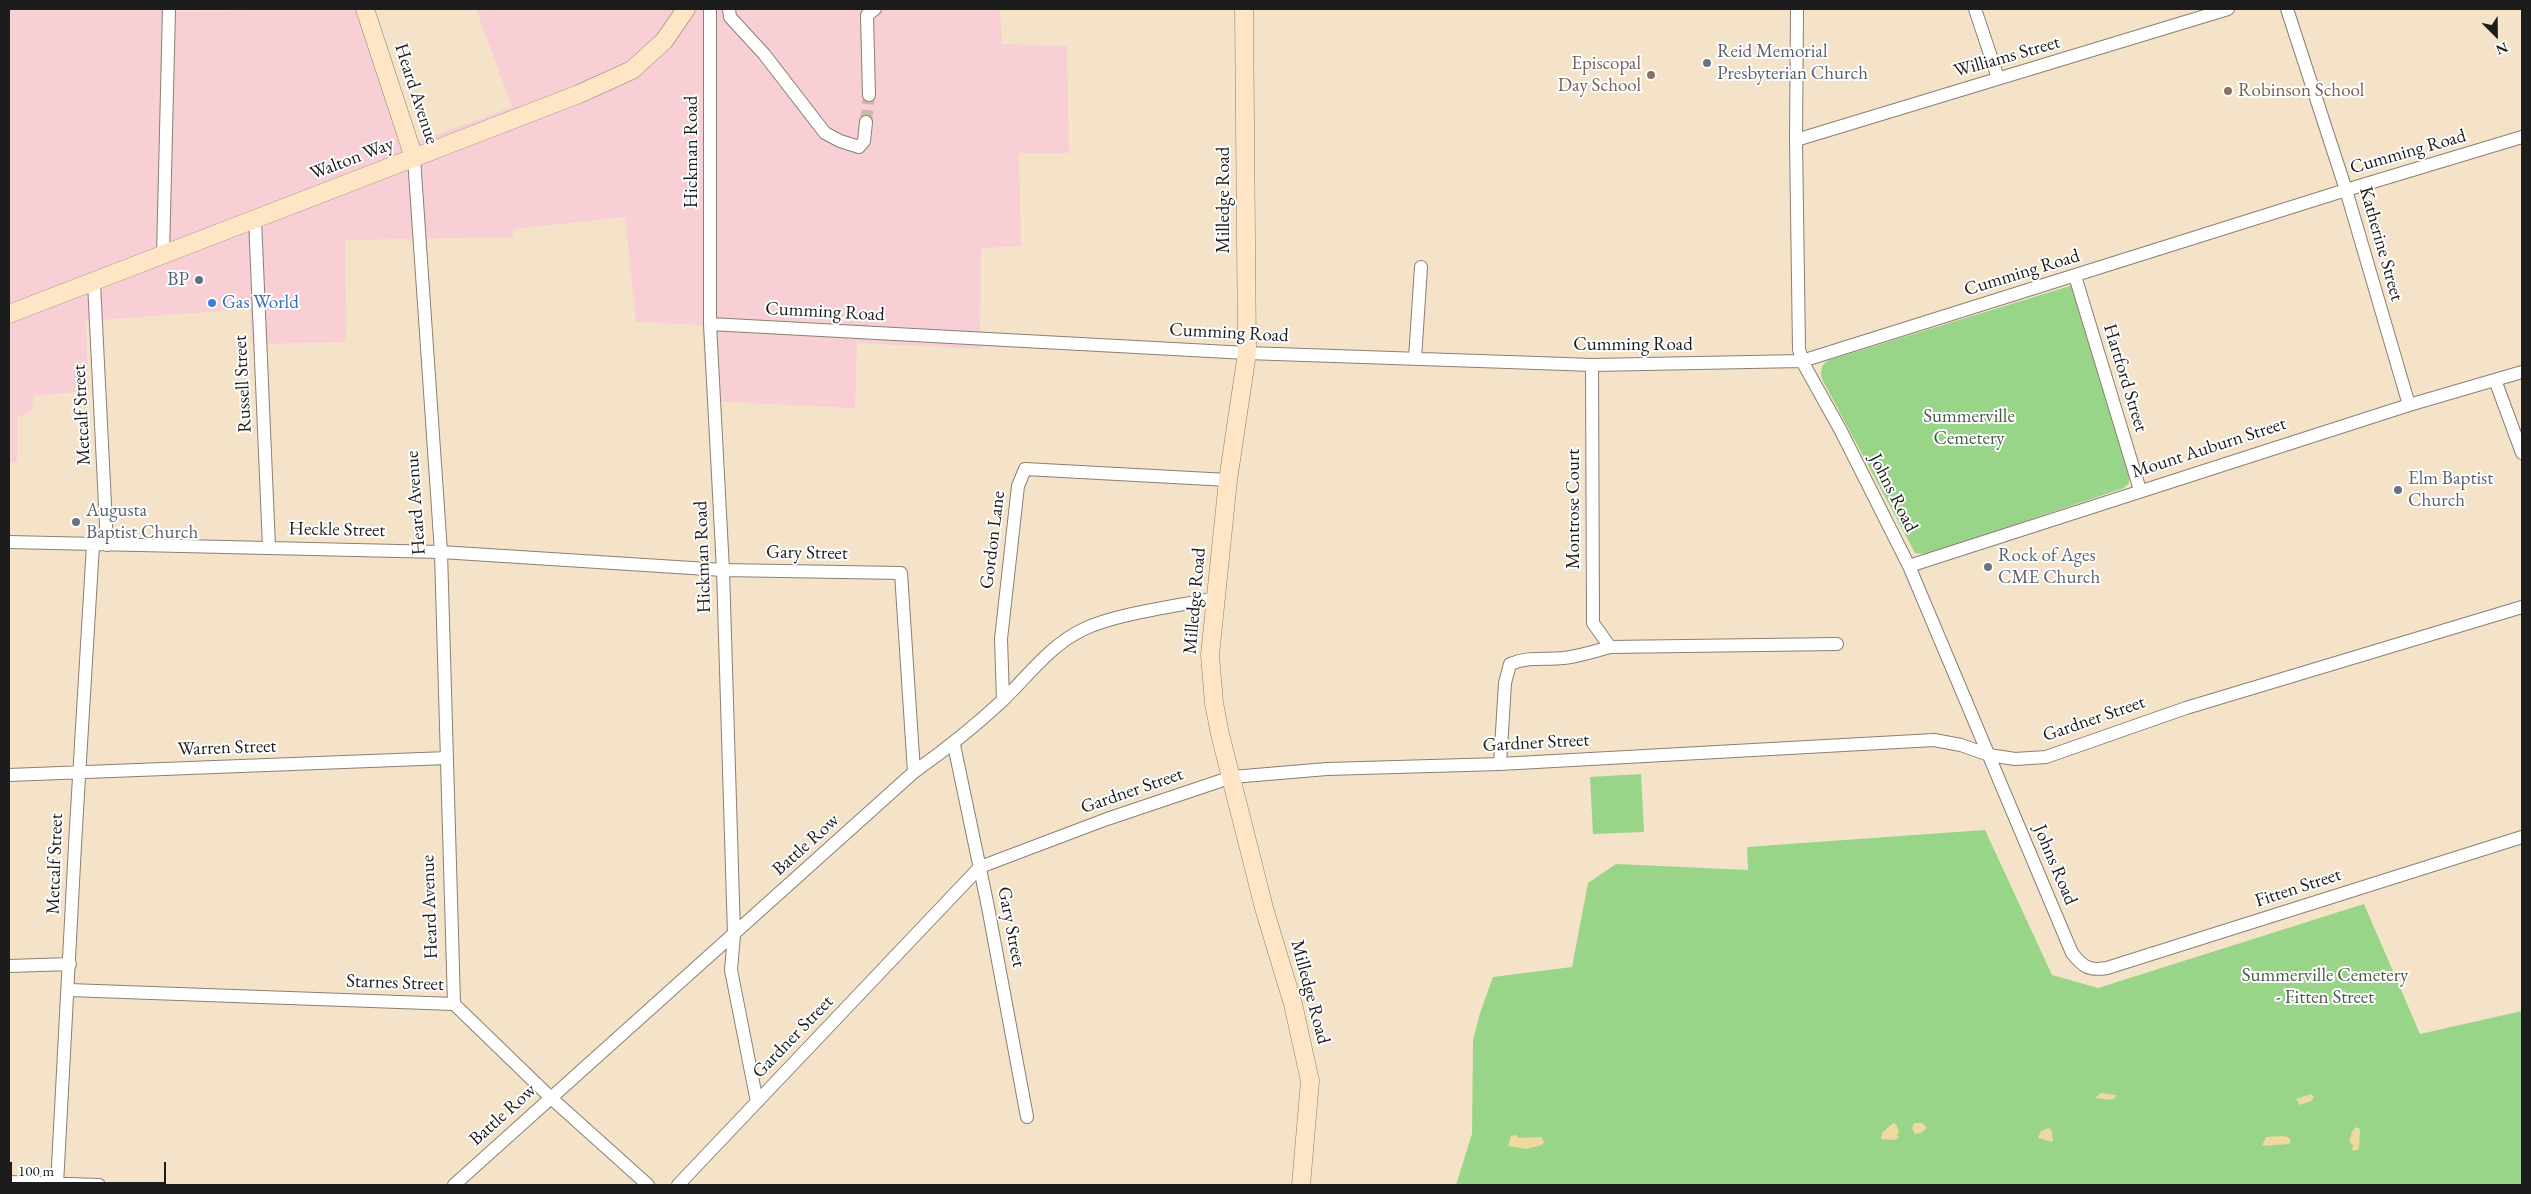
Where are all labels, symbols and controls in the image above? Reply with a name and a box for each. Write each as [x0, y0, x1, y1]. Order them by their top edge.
north arrow [2471, 10, 2521, 60]
street label: Williams Street [1951, 31, 2063, 83]
text: N [2493, 38, 2511, 59]
street label: Heard Avenue [389, 41, 443, 147]
place label: Reid Memorial Presbyterian Church [1717, 41, 1868, 85]
place label: Episcopal Day School [1558, 53, 1641, 97]
marker: Reid Memorial Presbyterian Church [1701, 57, 1713, 69]
marker: Episcopal Day School [1645, 69, 1657, 81]
place label: Robinson School [2238, 80, 2364, 102]
marker: Robinson School [2222, 85, 2234, 97]
street label: Hickman Road [681, 96, 703, 208]
street label: Cumming Road [2347, 125, 2469, 179]
street label: Walton Way [307, 133, 397, 185]
street label: Milledge Road [1213, 147, 1235, 253]
street label: Katherine Street [2354, 184, 2408, 304]
street label: Cumming Road [1961, 245, 2083, 301]
place label: BP [167, 269, 189, 291]
marker: BP [193, 274, 205, 286]
place label: Gas World [222, 292, 299, 314]
marker: Gas World [206, 297, 218, 309]
street label: Cumming Road [765, 297, 885, 327]
street label: Cumming Road [1169, 318, 1289, 348]
street label: Hartford Street [2098, 321, 2152, 435]
street label: Cumming Road [1573, 334, 1693, 356]
street label: Russell Street [229, 335, 257, 433]
street label: Metcalf Street [68, 364, 96, 466]
park label: Summerville Cemetery [1923, 406, 2015, 450]
street label: Mount Auburn Street [2129, 412, 2289, 484]
street label: Montrose Court [1563, 449, 1585, 569]
street label: Heard Avenue [401, 450, 431, 556]
street label: Johns Road [1864, 450, 1922, 536]
place label: Elm Baptist Church [2408, 468, 2493, 512]
marker: Elm Baptist Church [2392, 484, 2404, 496]
street label: Gordon Lane [976, 490, 1010, 590]
place label: Augusta Baptist Church [86, 500, 198, 544]
street label: Hickman Road [690, 500, 716, 614]
marker: Augusta Baptist Church [70, 516, 82, 528]
street label: Heckle Street [288, 518, 386, 542]
street label: Gary Street [766, 541, 848, 565]
place label: Rock of Ages CME Church [1998, 545, 2100, 589]
street label: Milledge Road [1179, 547, 1211, 655]
marker: Rock of Ages CME Church [1982, 561, 1994, 573]
street label: Gardner Street [2040, 691, 2148, 747]
street label: Gardner Street [1482, 729, 1590, 757]
street label: Warren Street [177, 735, 277, 761]
street label: Gardner Street [1078, 763, 1186, 819]
street label: Battle Row [768, 809, 844, 881]
street label: Metcalf Street [42, 813, 68, 915]
street label: Johns Road [2028, 821, 2082, 909]
street label: Heard Avenue [417, 854, 443, 960]
street label: Fitten Street [2252, 863, 2344, 913]
street label: Gary Street [992, 885, 1030, 969]
street label: Milledge Road [1285, 937, 1335, 1047]
park label: Summerville Cemetery - Fitten Street [2242, 965, 2408, 1009]
street label: Starnes Street [346, 970, 444, 996]
street label: Gardner Street [748, 991, 838, 1083]
street label: Battle Row [465, 1079, 541, 1151]
scale bar [12, 1152, 169, 1184]
text: 100 m [18, 1161, 54, 1180]

